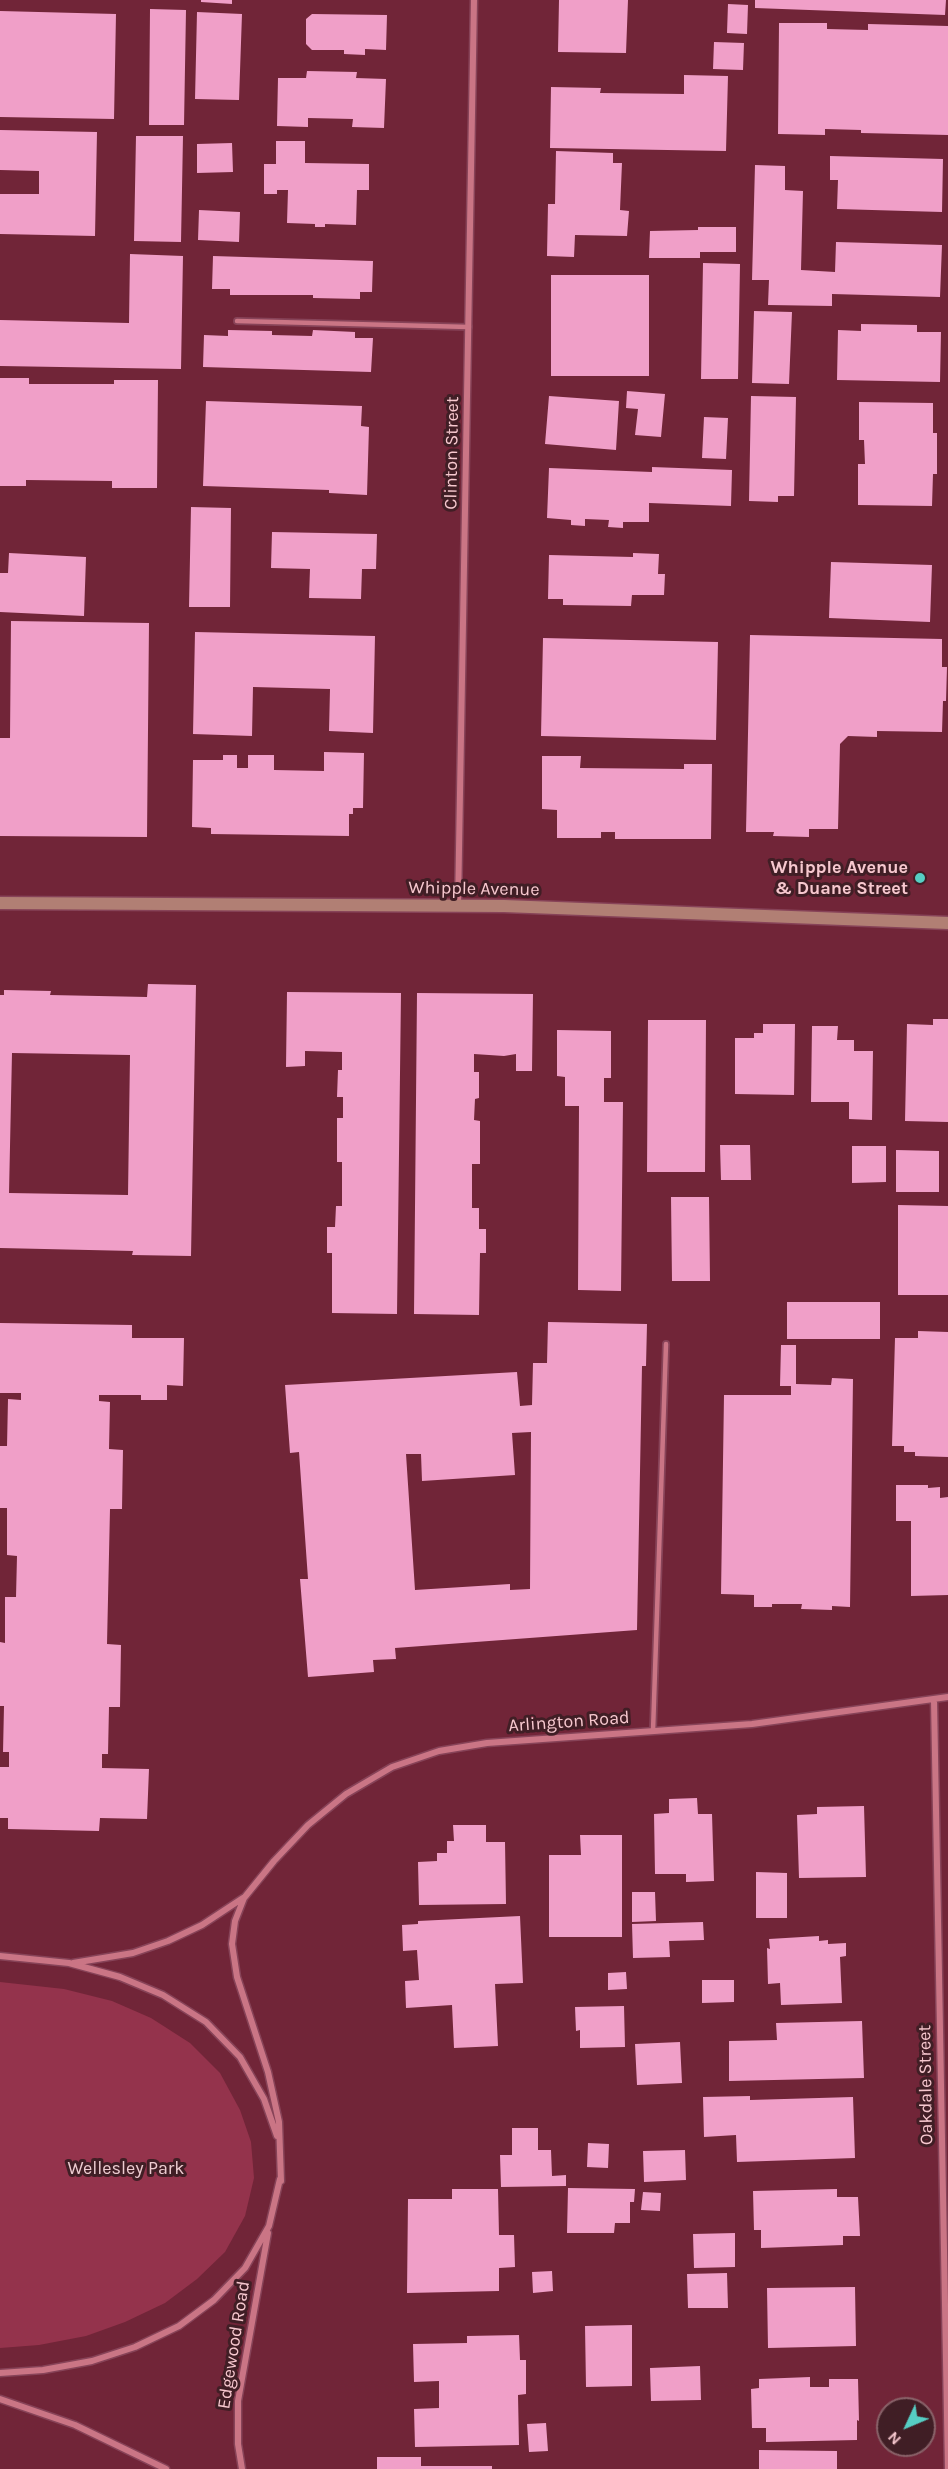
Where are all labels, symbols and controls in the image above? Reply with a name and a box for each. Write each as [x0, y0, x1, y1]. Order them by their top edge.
street label: Clinton Street [440, 396, 464, 510]
place label: Whipple Avenue & Duane Street [770, 857, 908, 900]
marker: Whipple Avenue & Duane Street [913, 871, 927, 885]
street label: Whipple Avenue [408, 877, 540, 901]
street label: Arlington Road [508, 1707, 630, 1737]
street label: Oakdale Street [914, 2025, 938, 2145]
park label: Wellesley Park [68, 2158, 184, 2180]
street label: Edgewood Road [213, 2279, 255, 2411]
north arrow [876, 2397, 936, 2457]
text: N [883, 2428, 905, 2449]

